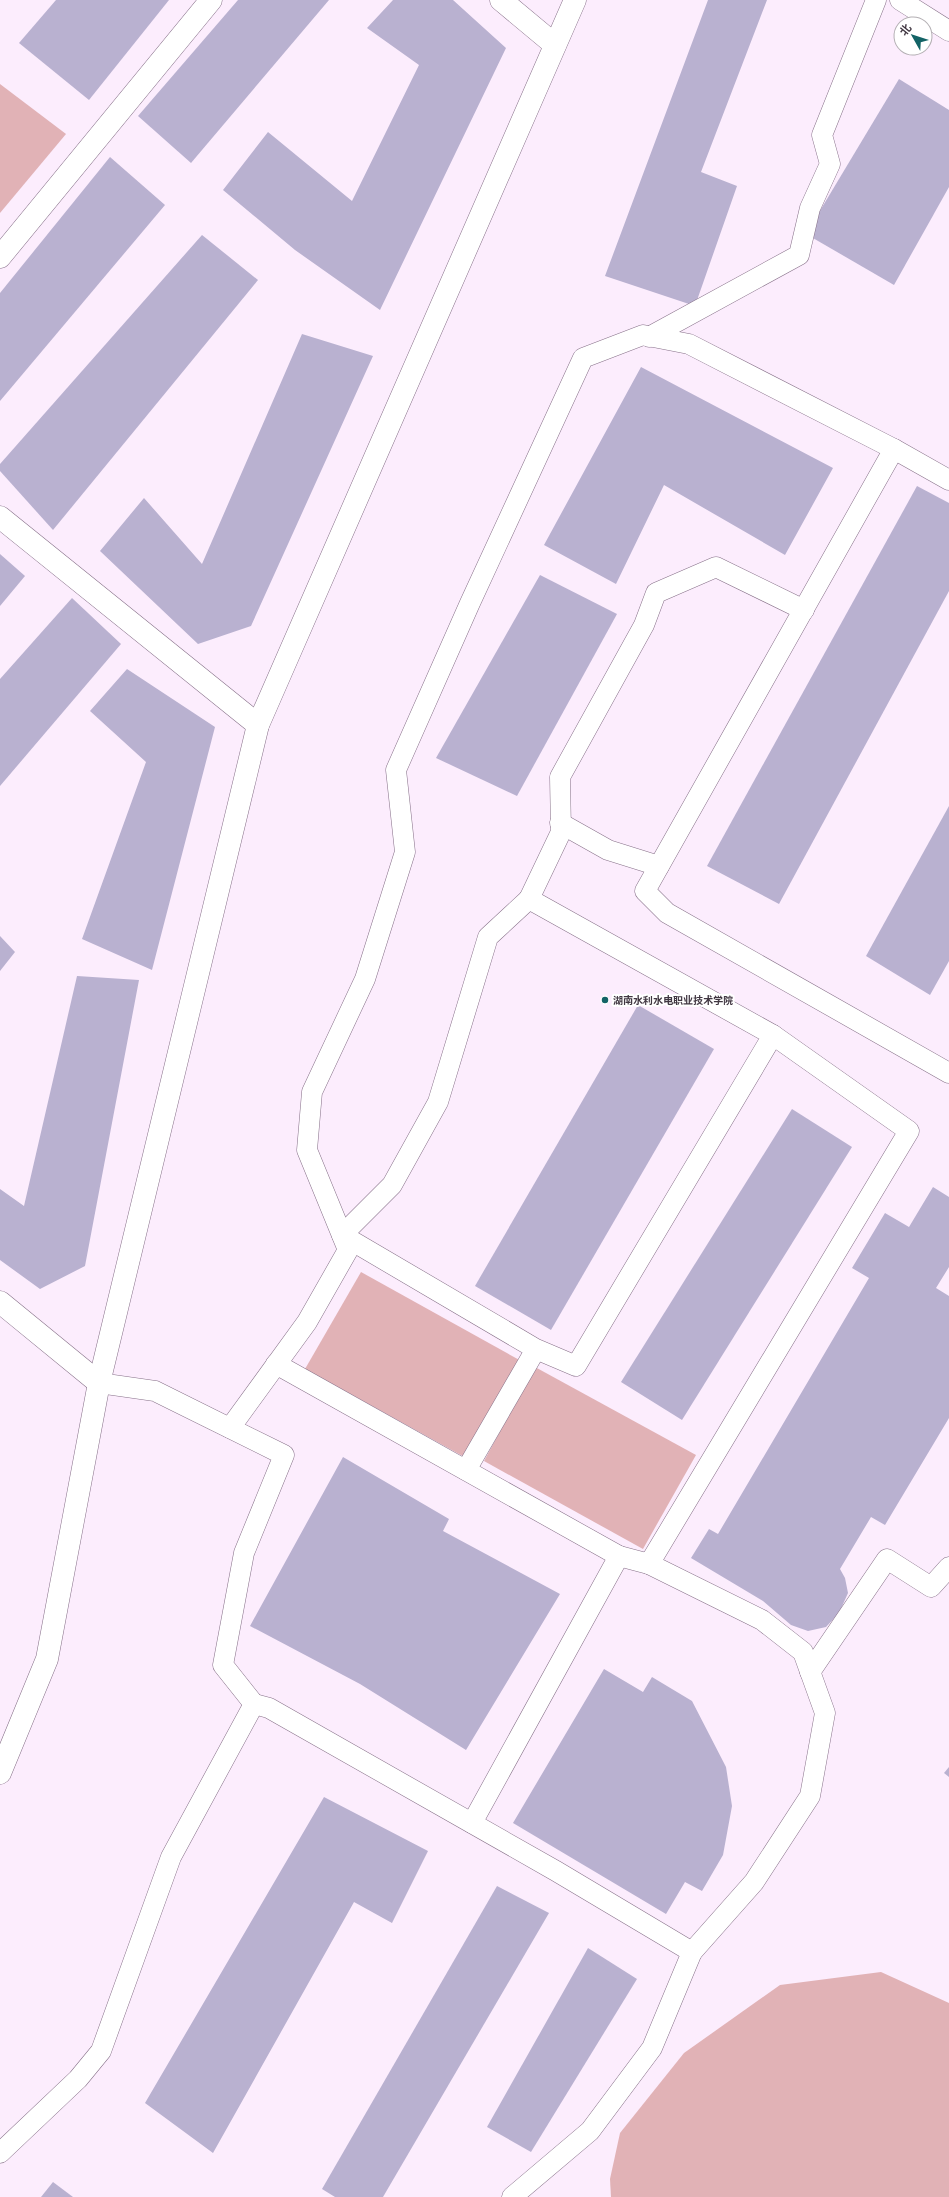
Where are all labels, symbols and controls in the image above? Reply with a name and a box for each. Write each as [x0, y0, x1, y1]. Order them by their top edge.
north arrow [893, 16, 933, 56]
text: 北 [896, 21, 913, 38]
place label: 湖南水利水电职业技术学院 [613, 994, 733, 1006]
marker: 湖南水利水电职业技术学院 [600, 995, 610, 1005]

